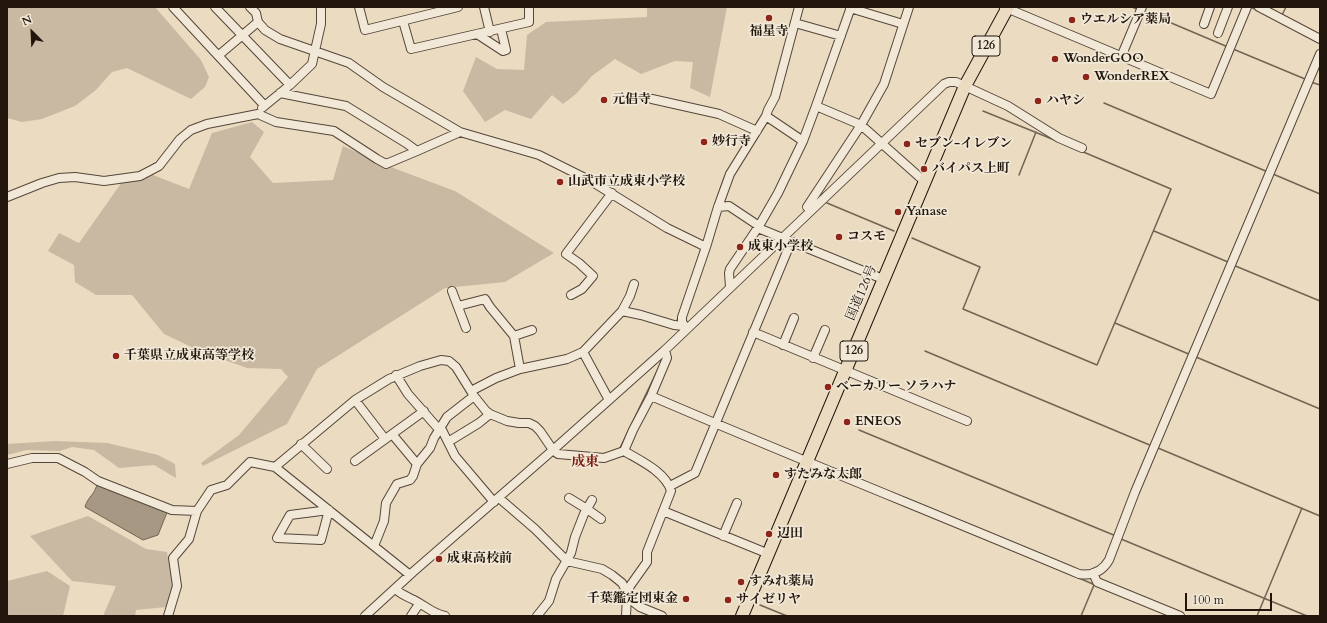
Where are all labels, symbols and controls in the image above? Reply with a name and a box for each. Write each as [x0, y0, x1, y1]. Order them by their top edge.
north arrow [12, 12, 52, 52]
text: N [19, 12, 34, 29]
place label: ウエルシア薬局 [1080, 12, 1171, 28]
marker: 福星寺 [764, 13, 774, 23]
marker: ウエルシア薬局 [1067, 15, 1077, 25]
place label: 福星寺 [750, 24, 788, 40]
road number: 126 [972, 36, 1000, 56]
place label: WonderGOO [1063, 51, 1144, 67]
marker: WonderGOO [1050, 54, 1060, 64]
place label: WonderREX [1094, 69, 1170, 85]
marker: WonderREX [1081, 72, 1091, 82]
place label: 元倡寺 [612, 92, 651, 108]
place label: ハヤシ [1046, 93, 1085, 109]
marker: 元倡寺 [599, 95, 609, 105]
marker: ハヤシ [1033, 96, 1043, 106]
place label: 妙行寺 [712, 134, 751, 150]
place label: セブン-イレブン [915, 136, 1012, 152]
marker: 妙行寺 [699, 137, 709, 147]
marker: セブン-イレブン [902, 139, 912, 149]
place label: バイパス上町 [932, 161, 1010, 177]
marker: バイパス上町 [919, 164, 929, 174]
place label: 山武市立成東小学校 [568, 174, 685, 190]
marker: 山武市立成東小学校 [555, 177, 565, 187]
place label: Yanase [906, 204, 947, 220]
marker: Yanase [893, 207, 903, 217]
place label: コスモ [847, 229, 886, 245]
marker: コスモ [834, 232, 844, 242]
place label: 成東小学校 [748, 239, 813, 255]
marker: 成東小学校 [735, 242, 745, 252]
street label: 国道126号 [843, 263, 881, 323]
road number: 126 [840, 341, 868, 361]
place label: 千葉県立成東高等学校 [124, 348, 254, 364]
marker: 千葉県立成東高等学校 [111, 351, 121, 361]
place label: ベーカリー ソラハナ [836, 379, 956, 395]
marker: ベーカリー ソラハナ [823, 382, 833, 392]
place label: ENEOS [855, 414, 901, 430]
marker: ENEOS [842, 417, 852, 427]
district label: 成東 [571, 455, 599, 471]
place label: すたみな太郎 [784, 467, 862, 483]
marker: すたみな太郎 [771, 470, 781, 480]
place label: 辺田 [777, 526, 803, 542]
marker: 辺田 [764, 529, 774, 539]
place label: 成東高校前 [447, 551, 512, 567]
marker: 成東高校前 [434, 554, 444, 564]
place label: すみれ薬局 [749, 574, 814, 590]
marker: すみれ薬局 [736, 577, 746, 587]
scale bar [1187, 585, 1274, 611]
place label: 千葉鑑定団東金 [587, 591, 678, 607]
place label: サイゼリヤ [736, 592, 801, 608]
text: 100 m [1192, 592, 1224, 608]
marker: 千葉鑑定団東金 [681, 594, 691, 604]
marker: サイゼリヤ [723, 595, 733, 605]

